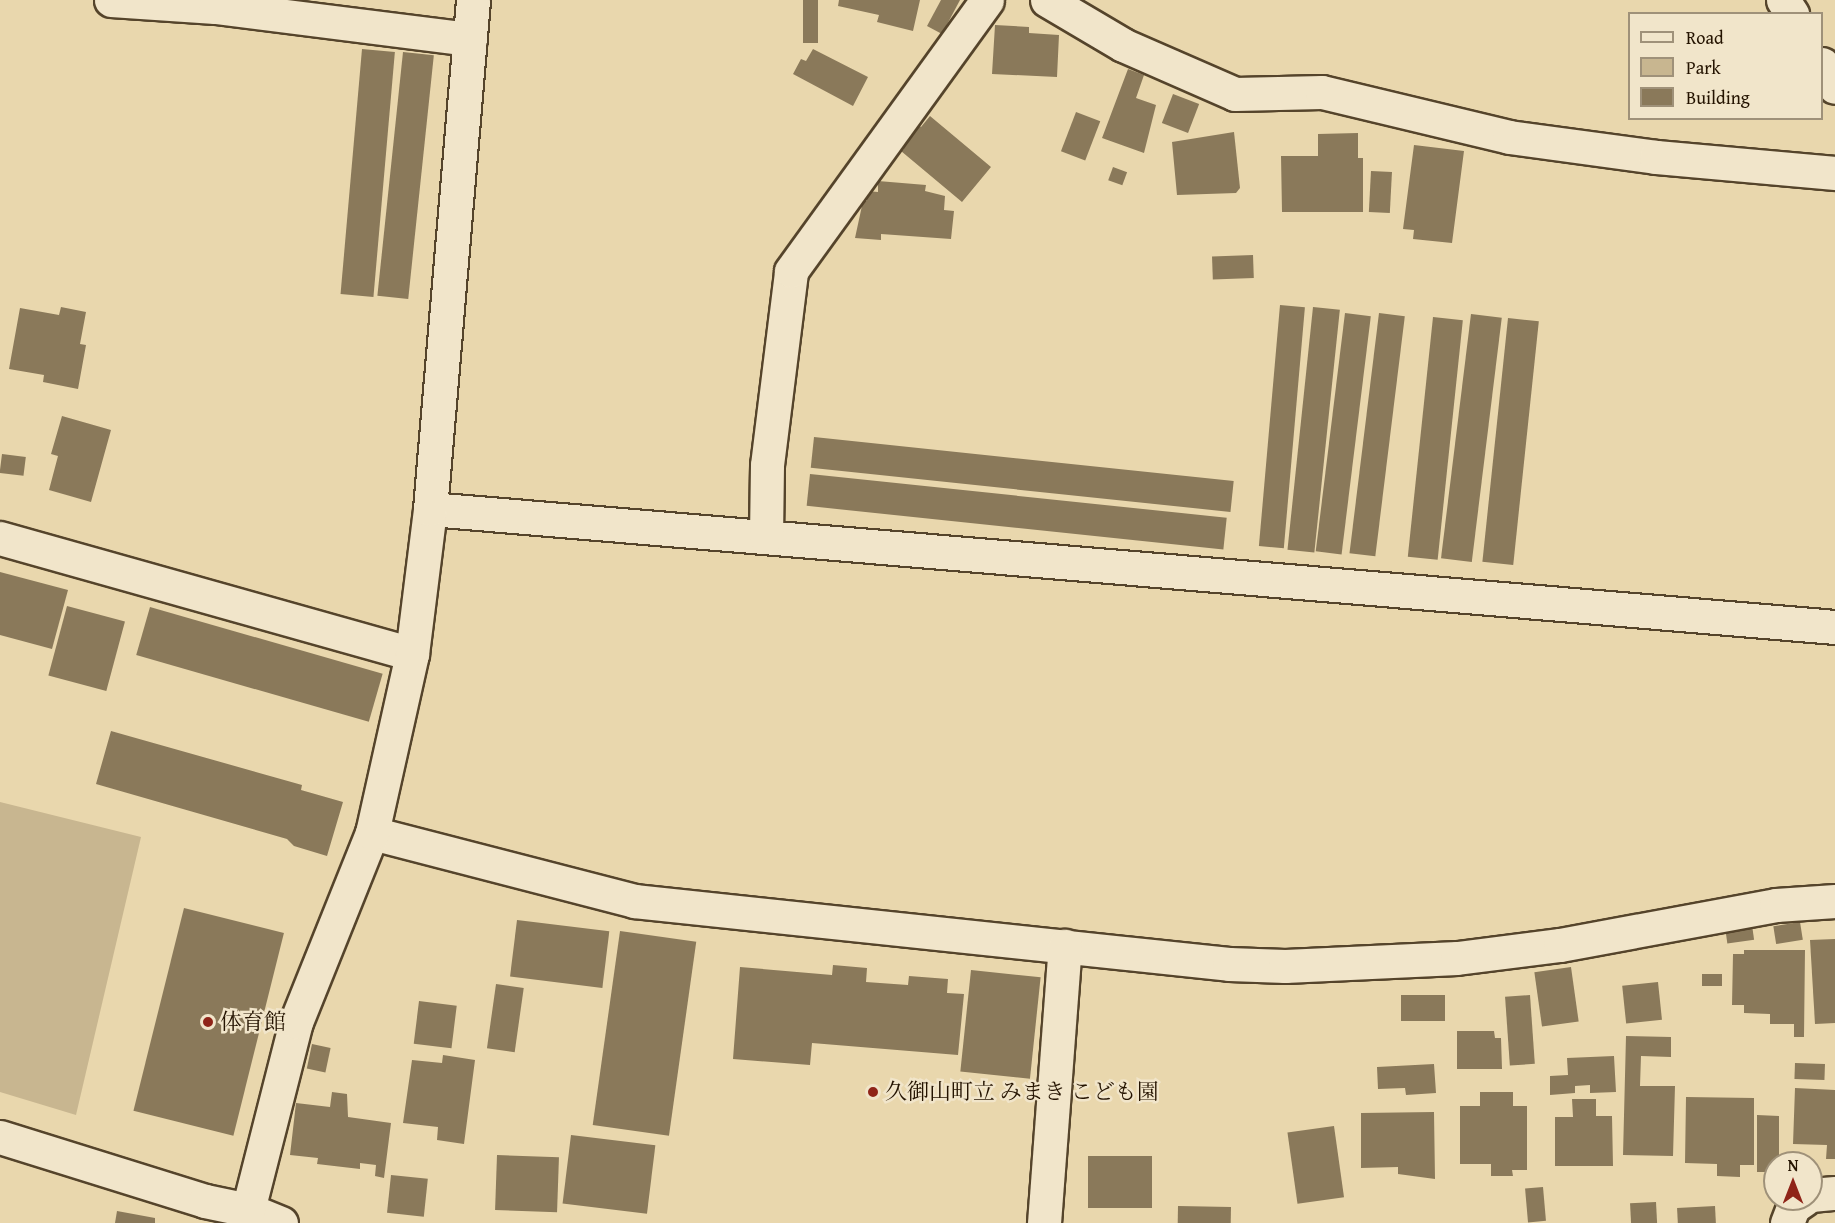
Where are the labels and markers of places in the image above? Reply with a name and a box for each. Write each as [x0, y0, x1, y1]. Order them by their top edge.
place label: 体育館 [220, 1009, 286, 1035]
marker: 体育館 [201, 1015, 215, 1029]
place label: 久御山町立 みまき こども園 [885, 1079, 1159, 1105]
marker: 久御山町立 みまき こども園 [866, 1085, 880, 1099]

